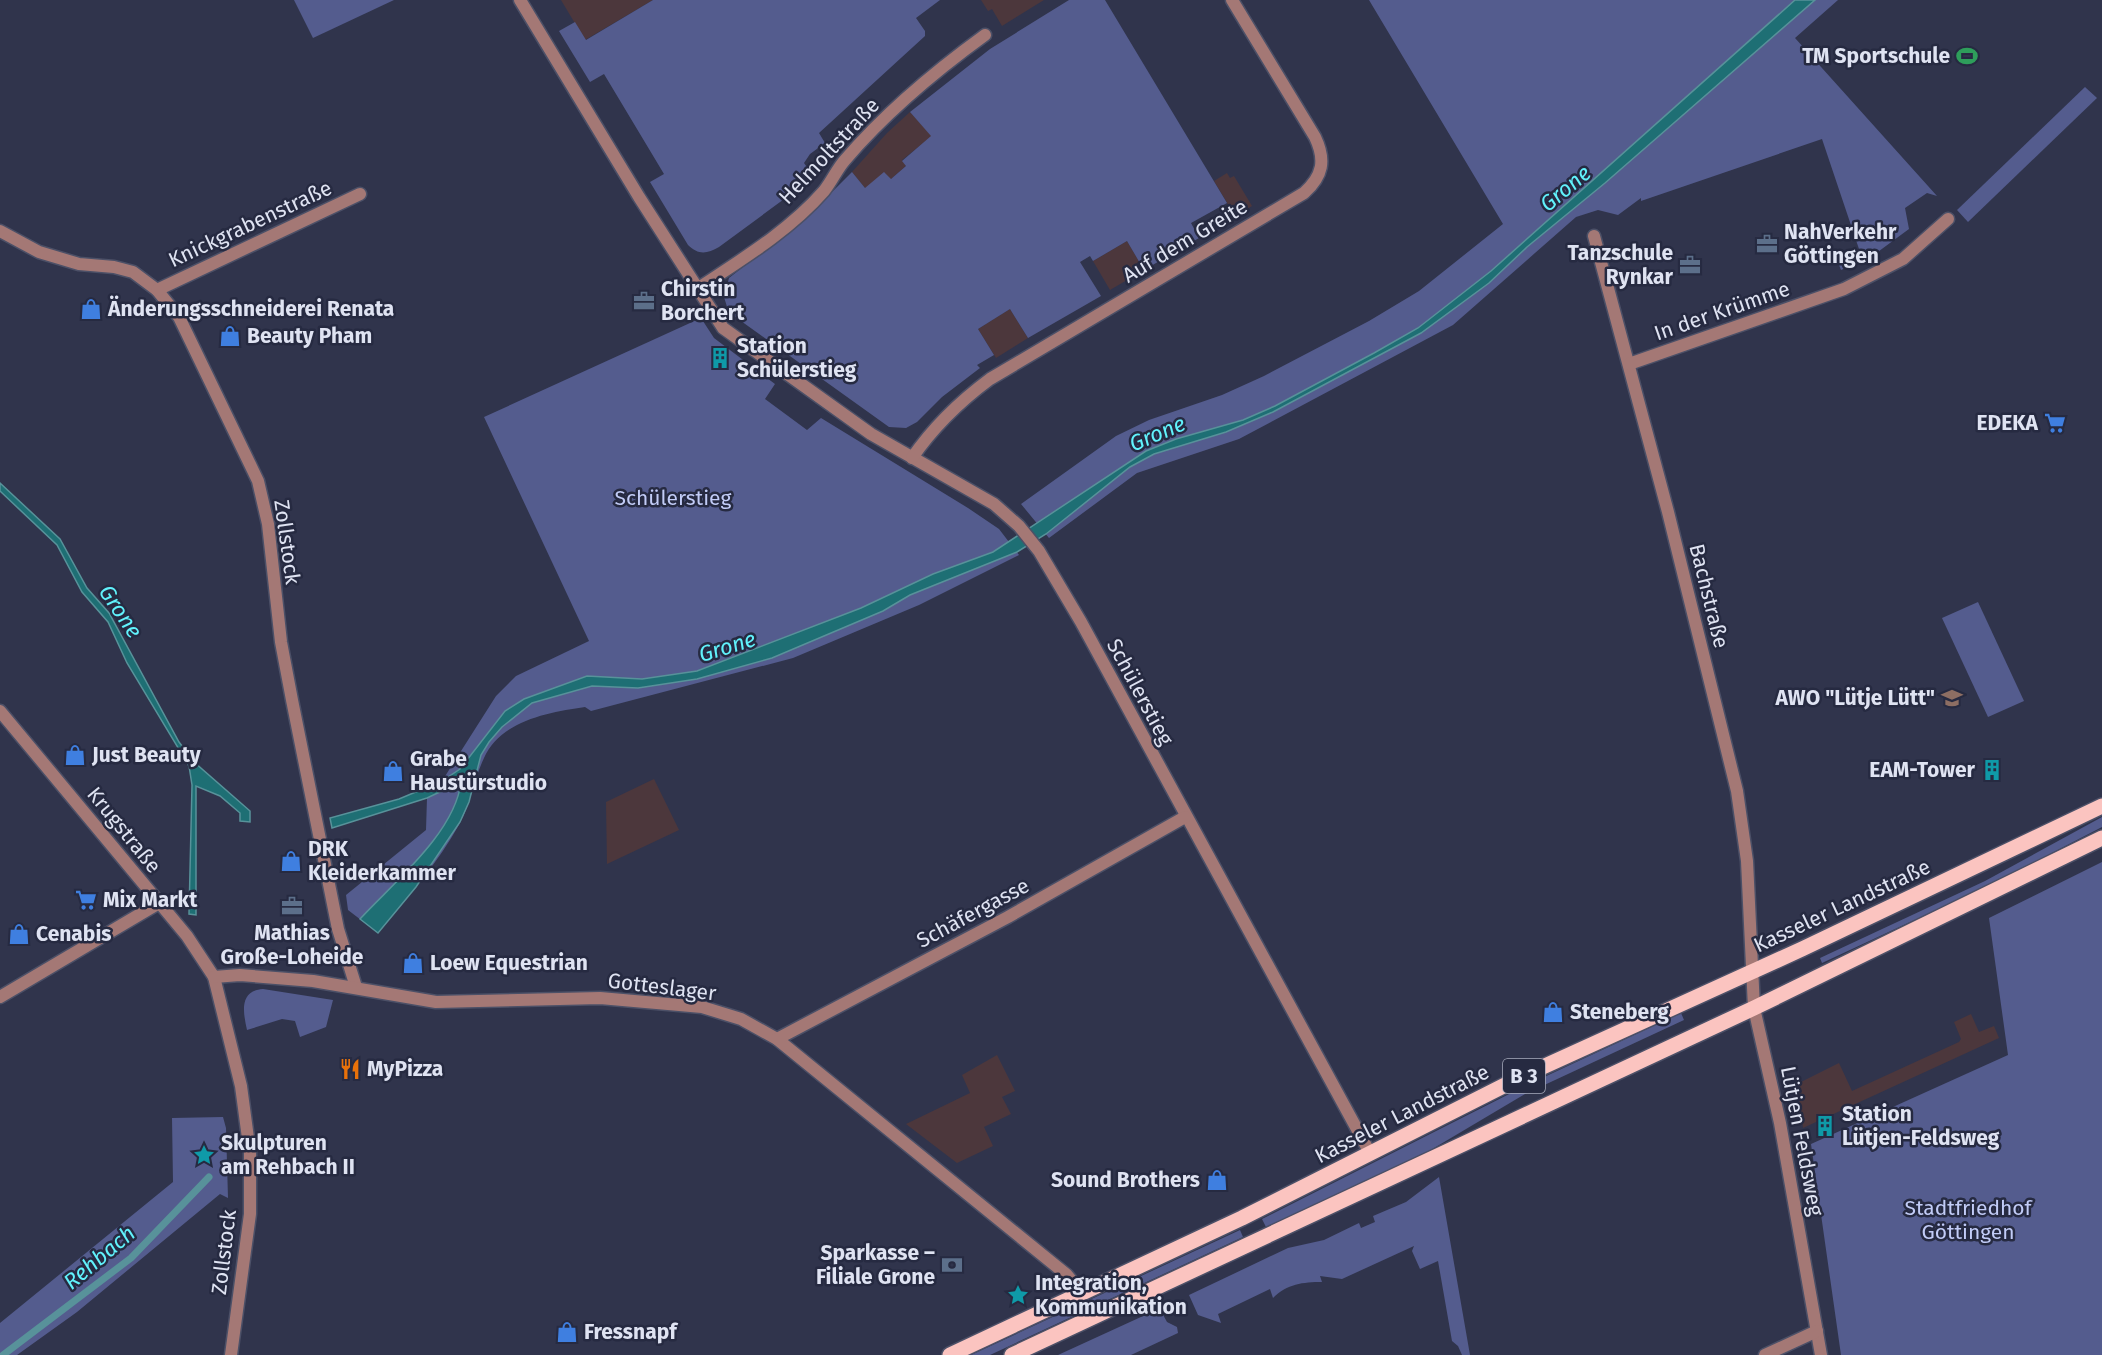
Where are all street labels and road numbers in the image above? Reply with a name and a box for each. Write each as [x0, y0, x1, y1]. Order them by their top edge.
street label: Helmoltstraße [773, 92, 885, 210]
street label: Knickgrabenstraße [164, 175, 336, 273]
street label: Auf dem Greite [1118, 193, 1252, 289]
street label: In der Krümme [1651, 276, 1793, 346]
street label: Zollstock [268, 498, 306, 586]
street label: Bachstraße [1683, 541, 1735, 651]
street label: Schülerstieg [1101, 634, 1179, 750]
street label: Krugstraße [81, 782, 167, 878]
street label: Kasseler Landstraße [1749, 854, 1935, 958]
street label: Schäfergasse [912, 872, 1034, 954]
street label: Gotteslager [606, 967, 718, 1007]
street label: Kasseler Landstraße [1311, 1059, 1493, 1169]
road number: B 3 [1503, 1059, 1545, 1093]
street label: Lütjen Feldsweg [1775, 1064, 1829, 1218]
street label: Zollstock [206, 1208, 242, 1296]

